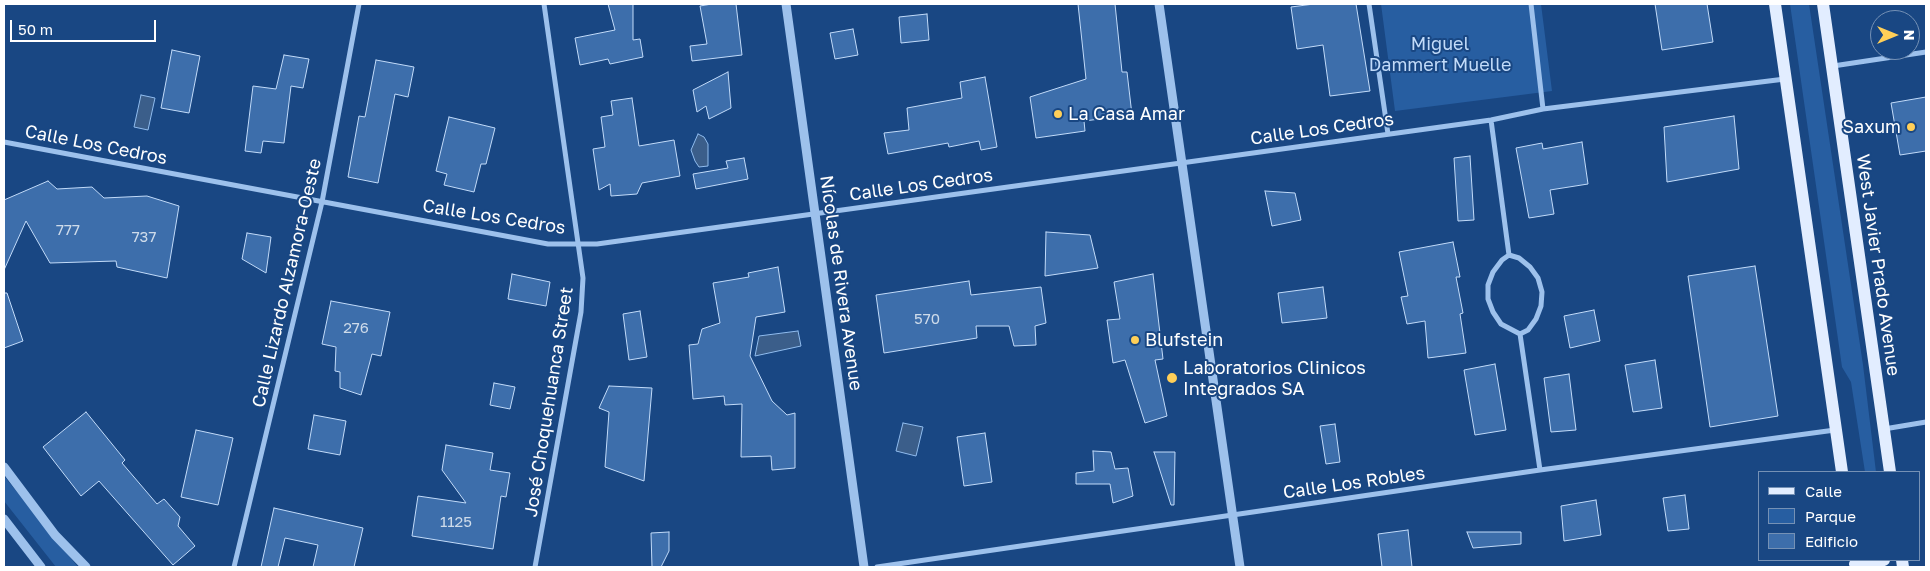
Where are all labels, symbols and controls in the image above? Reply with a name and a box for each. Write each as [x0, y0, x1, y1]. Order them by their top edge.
scale bar [12, 10, 159, 42]
north arrow [1870, 10, 1920, 60]
text: 50 m [18, 20, 53, 38]
text: N [1901, 30, 1918, 40]
park label: Miguel Dammert Muelle [1369, 33, 1511, 76]
place label: La Casa Amar [1068, 103, 1185, 125]
marker: La Casa Amar [1052, 108, 1064, 120]
street label: Calle Los Cedros [1249, 108, 1395, 150]
place label: Saxum [1843, 116, 1901, 138]
street label: Calle Los Cedros [23, 121, 169, 169]
marker: Saxum [1905, 121, 1917, 133]
street label: West Javier Prado Avenue [1852, 153, 1904, 377]
street label: Calle Lizardo Alzamora-Oeste [248, 156, 326, 410]
street label: Calle Los Cedros [848, 164, 994, 206]
street label: Nícolas de Rivera Avenue [815, 174, 867, 392]
street label: Calle Los Cedros [421, 195, 567, 239]
house number: 777 [56, 221, 80, 239]
house number: 737 [132, 228, 156, 246]
street label: José Choquehuanca Street [520, 285, 578, 519]
house number: 570 [914, 310, 940, 328]
house number: 276 [343, 319, 369, 337]
place label: Blufstein [1145, 329, 1223, 351]
marker: Blufstein [1129, 334, 1141, 346]
place label: Laboratorios Clinicos Integrados SA [1183, 357, 1366, 399]
marker: Laboratorios Clinicos Integrados SA [1165, 371, 1179, 385]
street label: Calle Los Robles [1282, 462, 1426, 504]
legend [1758, 471, 1920, 561]
text: Calle [1805, 482, 1842, 500]
text: Parque [1805, 507, 1856, 525]
house number: 1125 [440, 513, 472, 531]
text: Edificio [1805, 532, 1858, 550]

